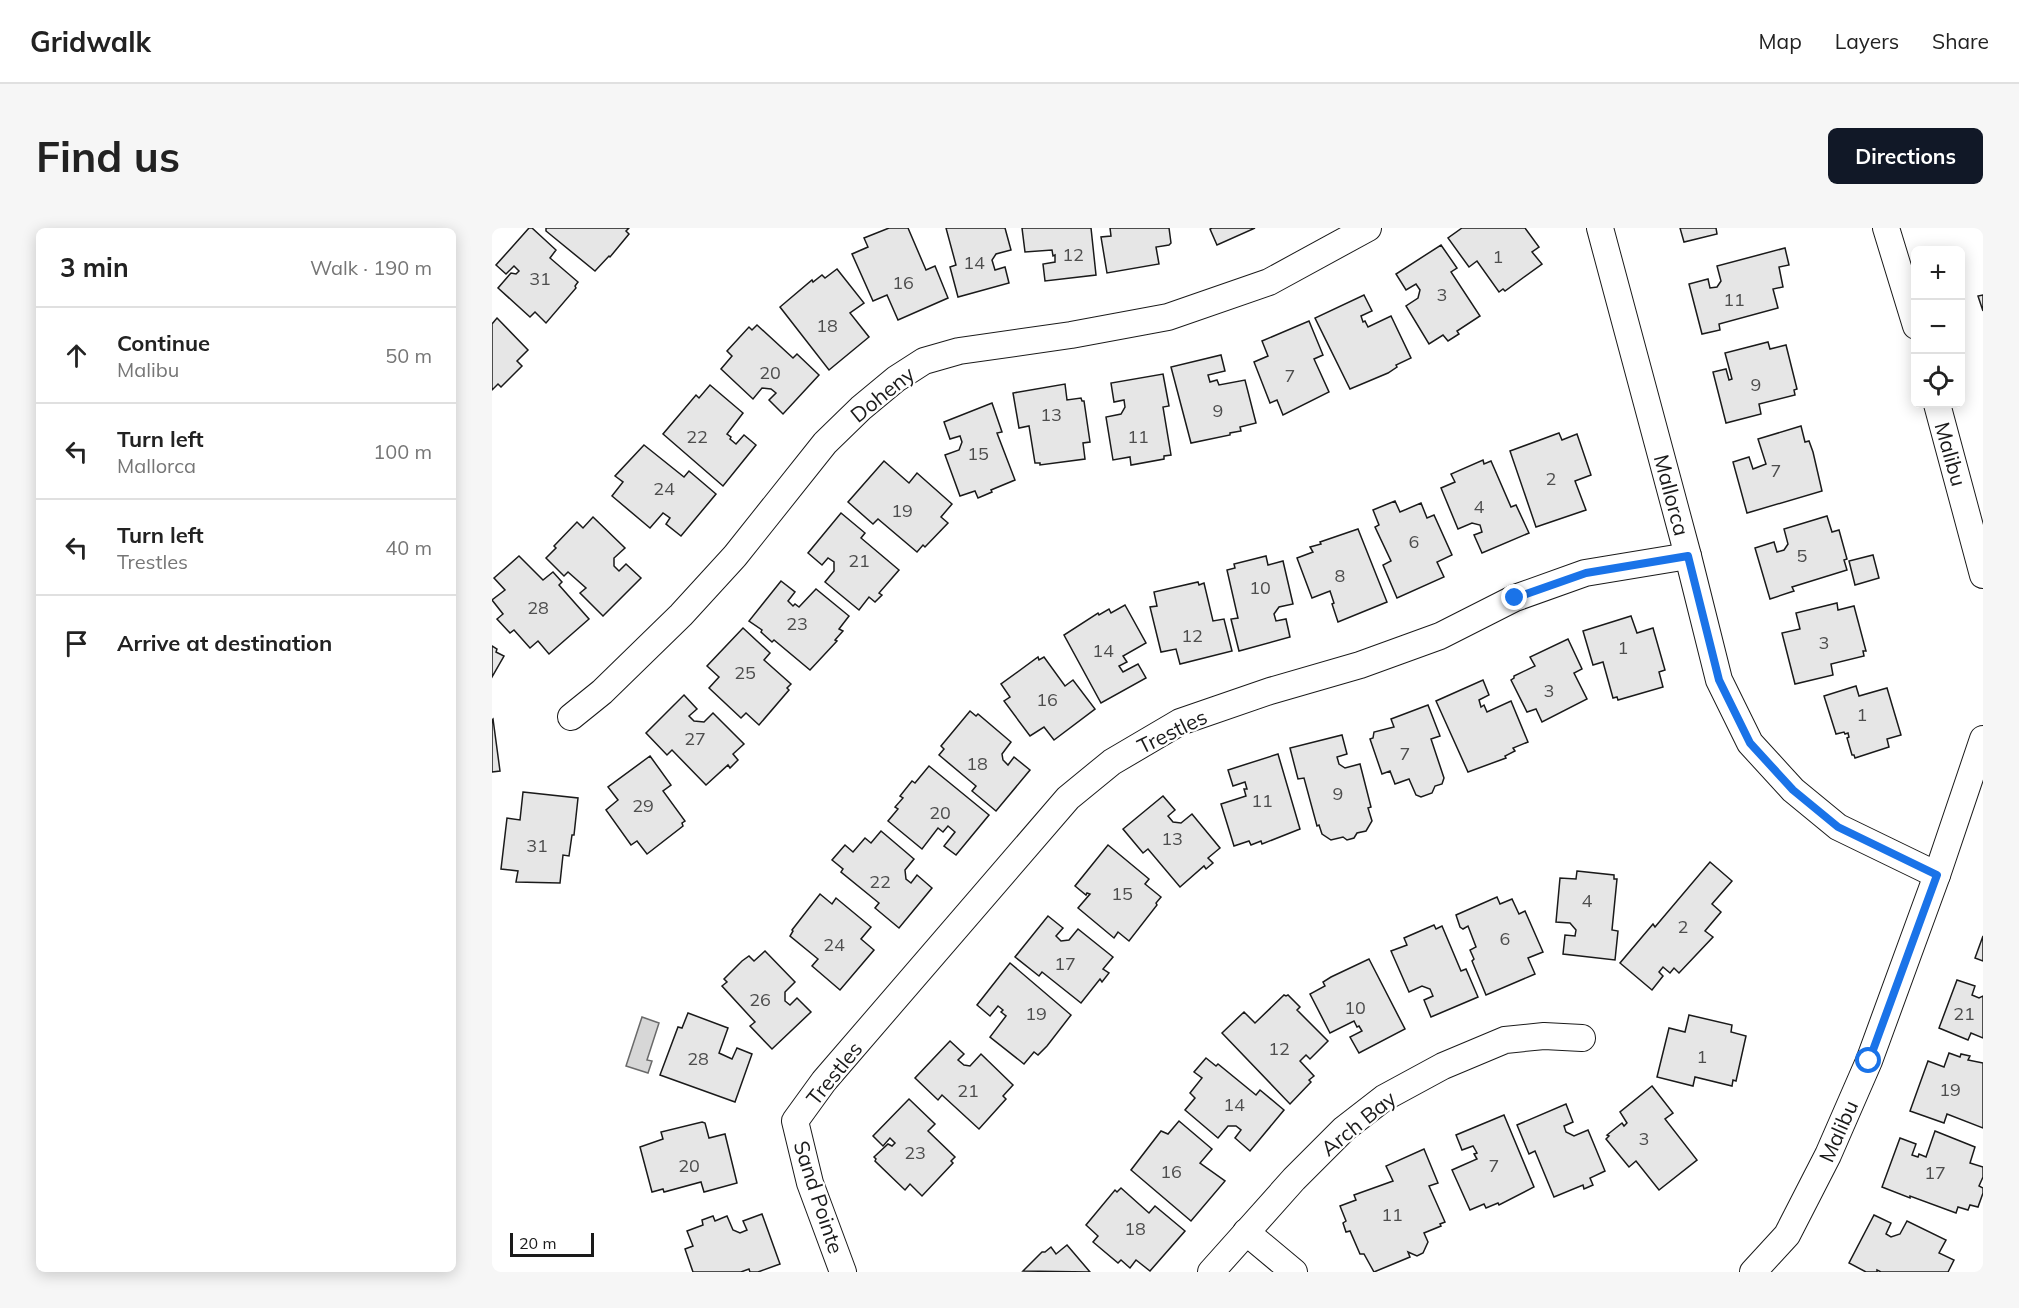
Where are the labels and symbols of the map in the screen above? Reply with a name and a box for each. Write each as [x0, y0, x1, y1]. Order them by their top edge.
house number: 12 [1062, 243, 1084, 266]
house number: 1 [1493, 245, 1503, 268]
house number: 14 [963, 251, 985, 274]
house number: 31 [529, 267, 551, 290]
house number: 16 [892, 271, 914, 294]
house number: 3 [1437, 283, 1447, 306]
house number: 11 [1723, 288, 1745, 311]
house number: 18 [816, 314, 838, 337]
street label: Doheny [845, 360, 919, 428]
house number: 20 [759, 361, 781, 384]
house number: 7 [1285, 364, 1295, 387]
house number: 9 [1751, 373, 1761, 396]
house number: 9 [1213, 399, 1223, 422]
house number: 13 [1040, 403, 1062, 426]
street label: Malibu [1929, 419, 1973, 489]
house number: 22 [686, 425, 708, 448]
house number: 11 [1127, 425, 1149, 448]
house number: 15 [967, 442, 989, 465]
street label: Mallorca [1649, 452, 1695, 538]
house number: 7 [1771, 459, 1781, 482]
house number: 2 [1546, 467, 1556, 490]
house number: 24 [653, 477, 675, 500]
house number: 4 [1474, 495, 1485, 518]
house number: 19 [891, 499, 913, 522]
house number: 6 [1409, 530, 1419, 553]
house number: 5 [1797, 544, 1808, 567]
house number: 21 [848, 549, 870, 572]
house number: 8 [1335, 564, 1345, 587]
house number: 10 [1249, 576, 1271, 599]
route end [1501, 584, 1527, 610]
house number: 28 [527, 596, 549, 619]
house number: 23 [786, 612, 808, 635]
house number: 12 [1181, 624, 1203, 647]
house number: 3 [1819, 631, 1829, 654]
house number: 1 [1618, 636, 1628, 659]
house number: 14 [1092, 639, 1114, 662]
house number: 25 [734, 661, 756, 684]
house number: 3 [1544, 679, 1554, 702]
house number: 16 [1036, 688, 1058, 711]
street label: Trestles [1133, 703, 1211, 759]
house number: 1 [1857, 703, 1867, 726]
house number: 27 [684, 727, 706, 750]
house number: 7 [1400, 742, 1410, 765]
house number: 18 [966, 752, 988, 775]
house number: 9 [1333, 782, 1343, 805]
house number: 11 [1251, 789, 1273, 812]
house number: 29 [632, 794, 654, 817]
house number: 20 [929, 801, 951, 824]
house number: 13 [1161, 827, 1183, 850]
house number: 31 [526, 834, 548, 857]
house number: 22 [869, 870, 891, 893]
house number: 15 [1111, 882, 1133, 905]
house number: 4 [1582, 889, 1593, 912]
house number: 2 [1678, 915, 1688, 938]
house number: 6 [1500, 927, 1510, 950]
house number: 24 [823, 933, 845, 956]
house number: 17 [1054, 952, 1076, 975]
house number: 26 [749, 988, 771, 1011]
house number: 10 [1344, 996, 1366, 1019]
house number: 19 [1025, 1002, 1047, 1025]
house number: 21 [1953, 1002, 1975, 1025]
street label: Trestles [800, 1036, 868, 1110]
house number: 12 [1268, 1037, 1290, 1060]
house number: 1 [1697, 1045, 1707, 1068]
house number: 28 [687, 1047, 709, 1070]
route start [1855, 1047, 1881, 1073]
house number: 19 [1939, 1078, 1961, 1101]
house number: 21 [957, 1079, 979, 1102]
street label: Arch Bay [1315, 1085, 1401, 1161]
house number: 14 [1223, 1093, 1245, 1116]
street label: Malibu [1813, 1096, 1863, 1166]
house number: 3 [1639, 1127, 1649, 1150]
street label: Sand Pointe [789, 1137, 849, 1257]
house number: 23 [904, 1141, 926, 1164]
house number: 20 [678, 1154, 700, 1177]
house number: 7 [1489, 1154, 1499, 1177]
house number: 16 [1160, 1160, 1182, 1183]
house number: 17 [1924, 1161, 1946, 1184]
house number: 11 [1381, 1203, 1403, 1226]
house number: 18 [1124, 1217, 1146, 1240]
scale bar [510, 1230, 594, 1258]

